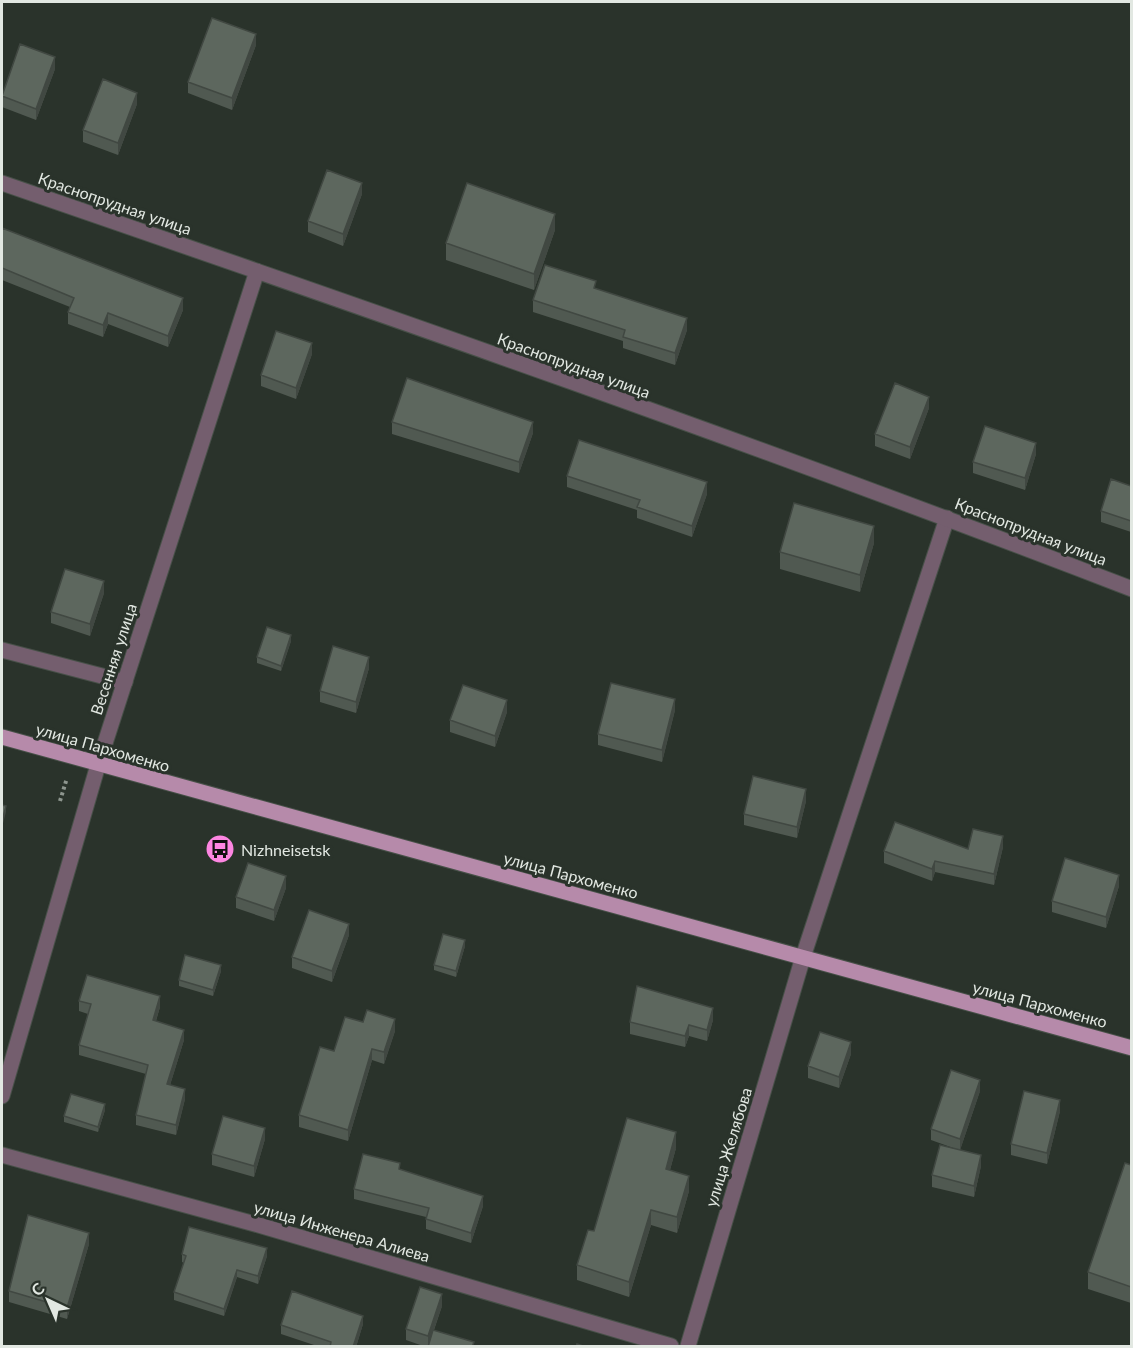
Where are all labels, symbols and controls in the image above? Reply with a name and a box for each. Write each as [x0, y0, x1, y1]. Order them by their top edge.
street label: Краснопрудная улица [36, 168, 194, 238]
street label: Краснопрудная улица [495, 329, 653, 401]
street label: Краснопрудная улица [952, 493, 1110, 569]
street label: Весенняя улица [86, 601, 140, 717]
street label: улица Пархоменко [34, 719, 172, 775]
bus stop icon: Nizhneisetsk [204, 833, 236, 865]
place label: Nizhneisetsk [241, 840, 331, 859]
street label: улица Пархоменко [502, 848, 640, 902]
street label: улица Пархоменко [971, 977, 1109, 1031]
street label: улица Желябова [701, 1085, 755, 1209]
street label: улица Инженера Алиева [252, 1197, 432, 1265]
north arrow [18, 1270, 78, 1330]
text: С [27, 1278, 48, 1299]

